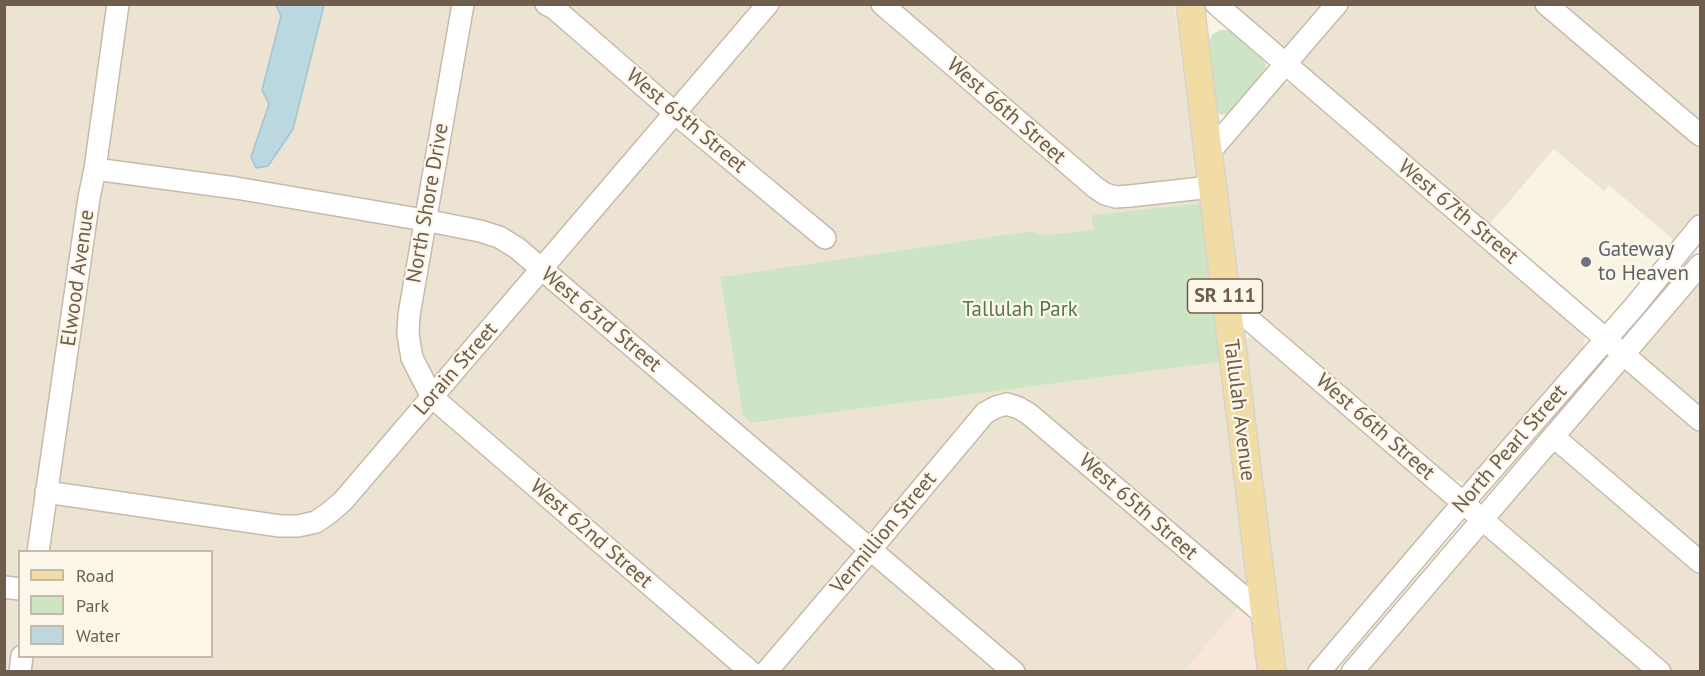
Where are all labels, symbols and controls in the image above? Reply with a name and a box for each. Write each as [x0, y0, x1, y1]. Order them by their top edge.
street label: West 66th Street [941, 52, 1071, 170]
street label: West 65th Street [621, 63, 751, 179]
street label: North Shore Drive [402, 121, 454, 285]
street label: West 67th Street [1393, 154, 1523, 270]
street label: Elwood Avenue [56, 208, 100, 348]
place label: Gateway to Heaven [1598, 237, 1689, 287]
marker: Gateway to Heaven [1579, 255, 1593, 269]
street label: West 63rd Street [536, 262, 666, 378]
road number: SR 111 [1188, 279, 1262, 313]
park label: Tallulah Park [962, 297, 1078, 323]
street label: Lorain Street [409, 317, 503, 421]
street label: Tallulah Avenue [1218, 338, 1260, 482]
street label: West 66th Street [1310, 368, 1440, 486]
street label: North Pearl Street [1447, 380, 1573, 518]
street label: West 65th Street [1073, 448, 1203, 566]
street label: Vermillion Street [826, 467, 942, 599]
street label: West 62nd Street [525, 474, 657, 594]
legend [18, 550, 213, 658]
text: Road [76, 564, 114, 587]
text: Park [76, 594, 109, 617]
text: Water [76, 624, 120, 647]

